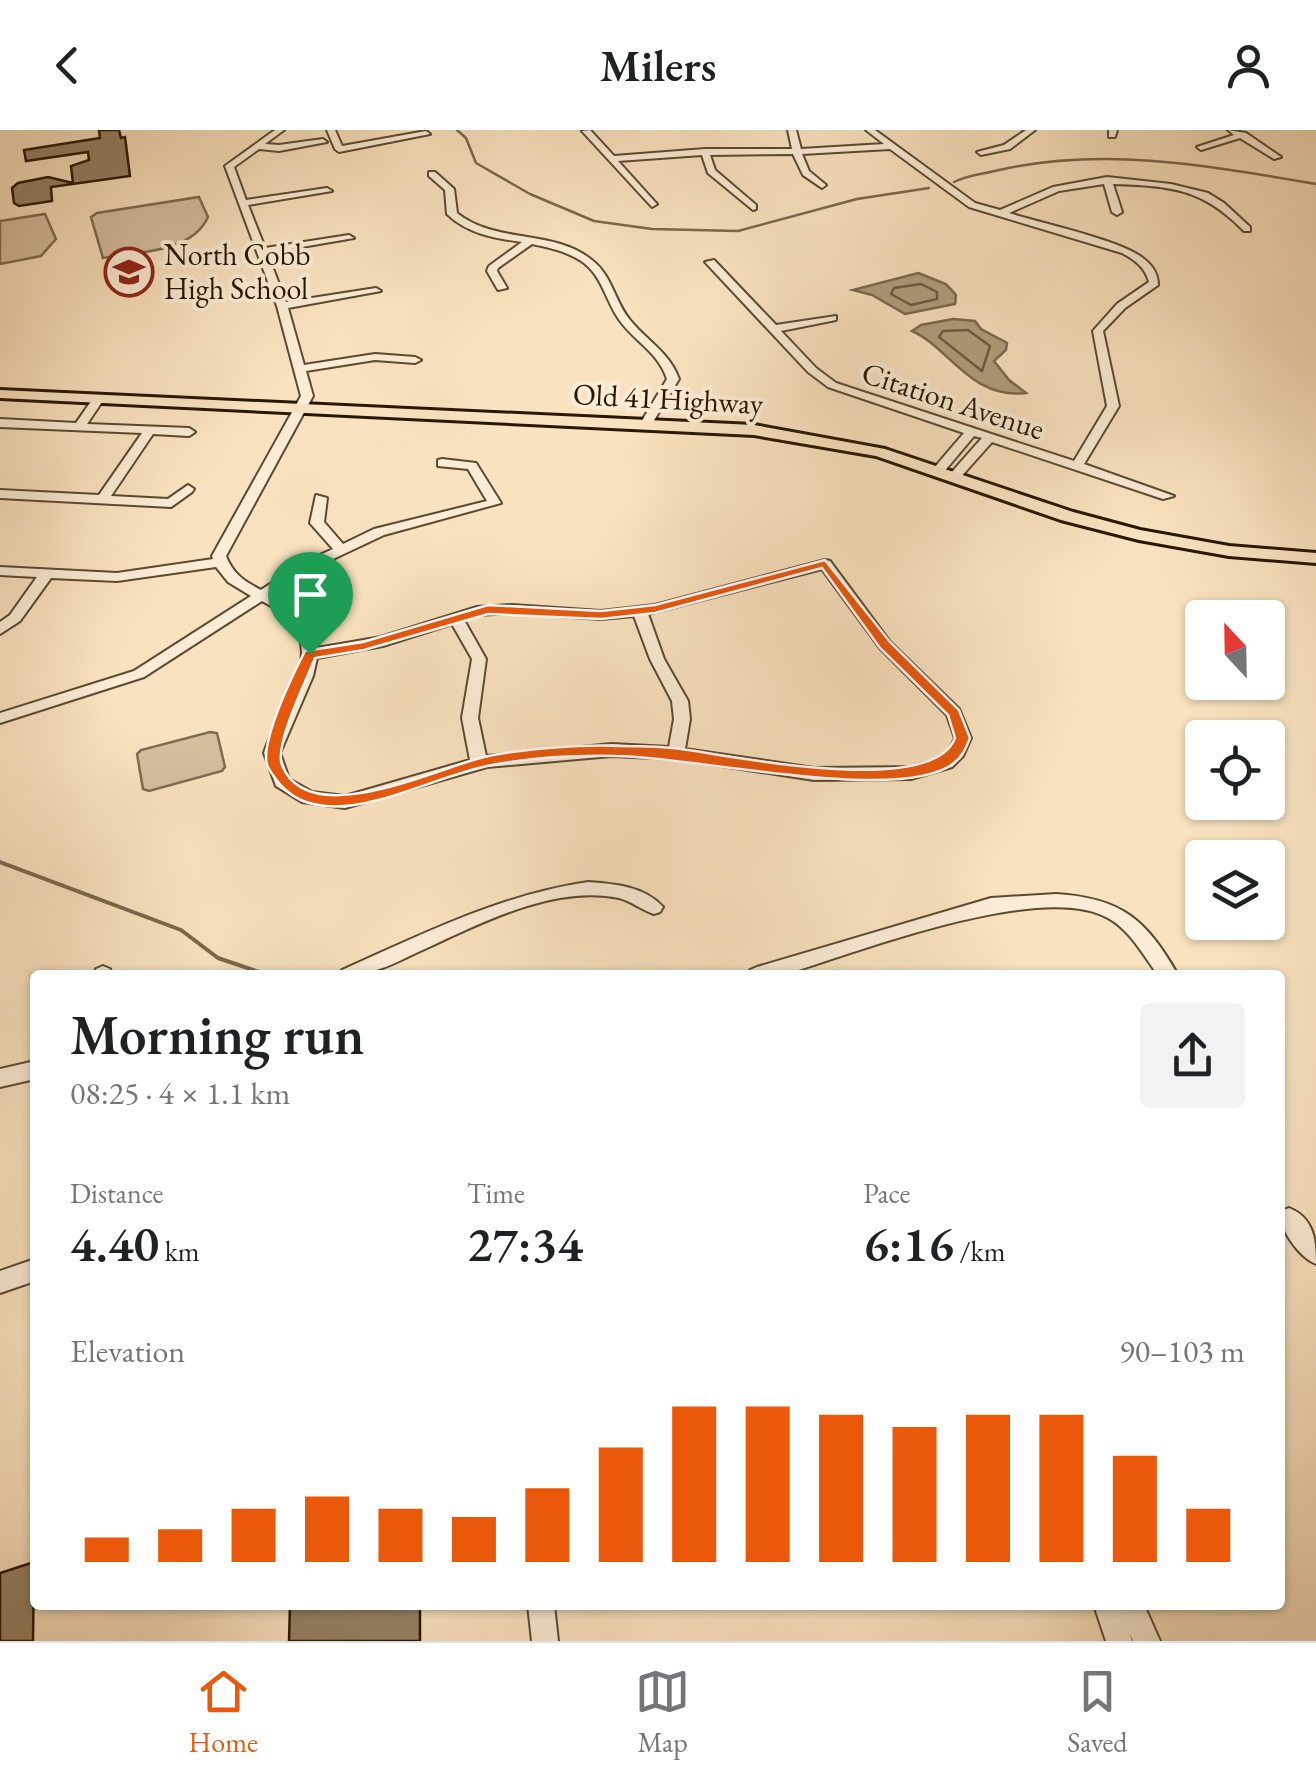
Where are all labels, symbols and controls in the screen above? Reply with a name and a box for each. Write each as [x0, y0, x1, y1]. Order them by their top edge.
text: Milers [600, 36, 716, 94]
icon: back [40, 38, 95, 93]
icon: person [1221, 38, 1276, 93]
place label: North Cobb High School [164, 235, 311, 308]
school or university icon: North Cobb High School [103, 246, 155, 298]
street label: Citation Avenue [857, 353, 1049, 448]
street label: Old 41 Highway [572, 374, 765, 423]
pin [268, 552, 353, 655]
icon: arrive [283, 567, 338, 622]
north arrow [1185, 600, 1285, 700]
map controls [1185, 600, 1285, 940]
button: locate [1185, 720, 1285, 820]
button: layers [1185, 840, 1285, 940]
text: Morning run [70, 999, 364, 1070]
button: share [1140, 1003, 1245, 1108]
text: 08:25 · 4 × 1.1 km [70, 1072, 290, 1114]
text: Distance [70, 1175, 164, 1211]
text: Time [467, 1175, 525, 1211]
text: Pace [863, 1175, 910, 1211]
text: 4.40 [70, 1211, 159, 1276]
text: 27:34 [467, 1211, 583, 1276]
text: 6:16 [863, 1211, 954, 1276]
text: km [159, 1233, 200, 1269]
text: /km [954, 1233, 1006, 1269]
text: Elevation [70, 1330, 185, 1372]
text: 90–103 m [1119, 1330, 1245, 1372]
tab: Home [189, 1664, 258, 1760]
tab: Map [635, 1664, 690, 1760]
tab: Saved [1067, 1664, 1127, 1760]

